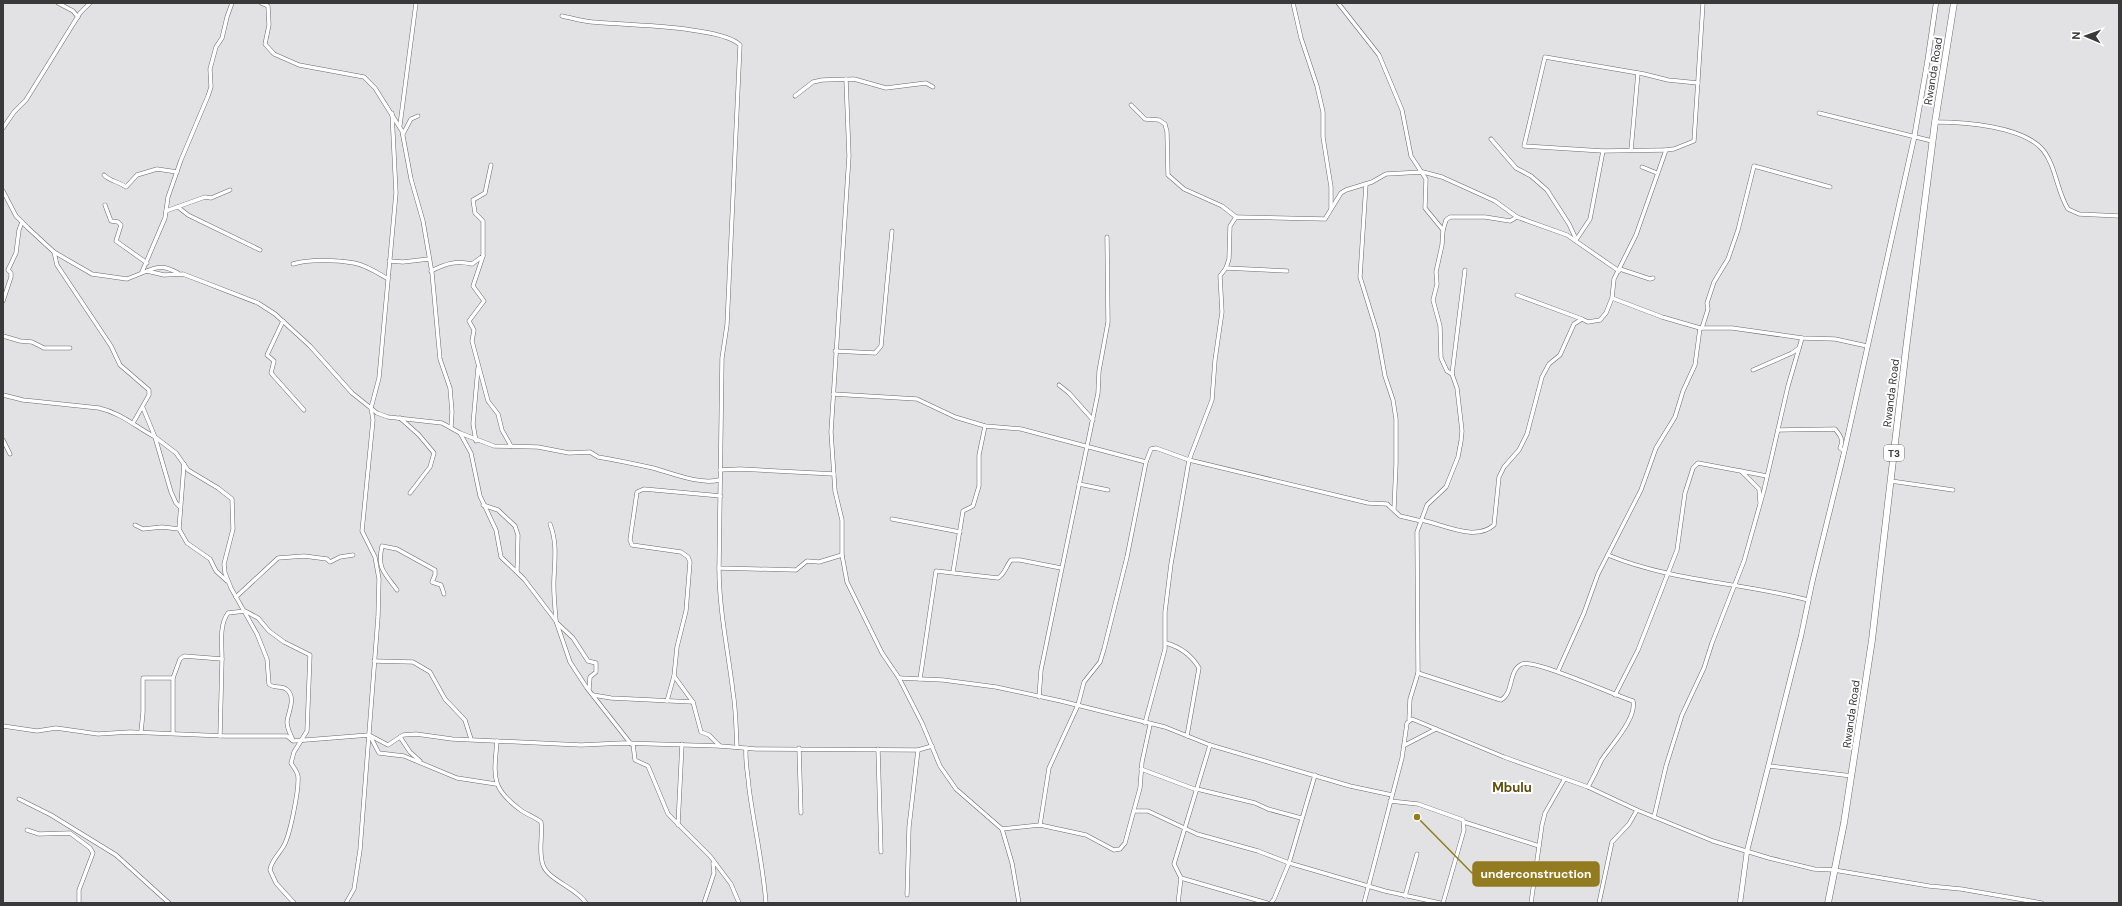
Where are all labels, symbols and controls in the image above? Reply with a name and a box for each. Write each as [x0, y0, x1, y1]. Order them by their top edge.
north arrow [2066, 16, 2106, 56]
text: N [2069, 31, 2083, 40]
street label: Rwanda Road [1921, 36, 1945, 106]
street label: Rwanda Road [1880, 358, 1902, 428]
road number: T3 [1884, 445, 1904, 461]
street label: Rwanda Road [1839, 679, 1863, 749]
district label: Mbulu [1492, 779, 1532, 796]
callout: underconstruction [1473, 862, 1599, 886]
text: underconstruction [1481, 866, 1591, 882]

